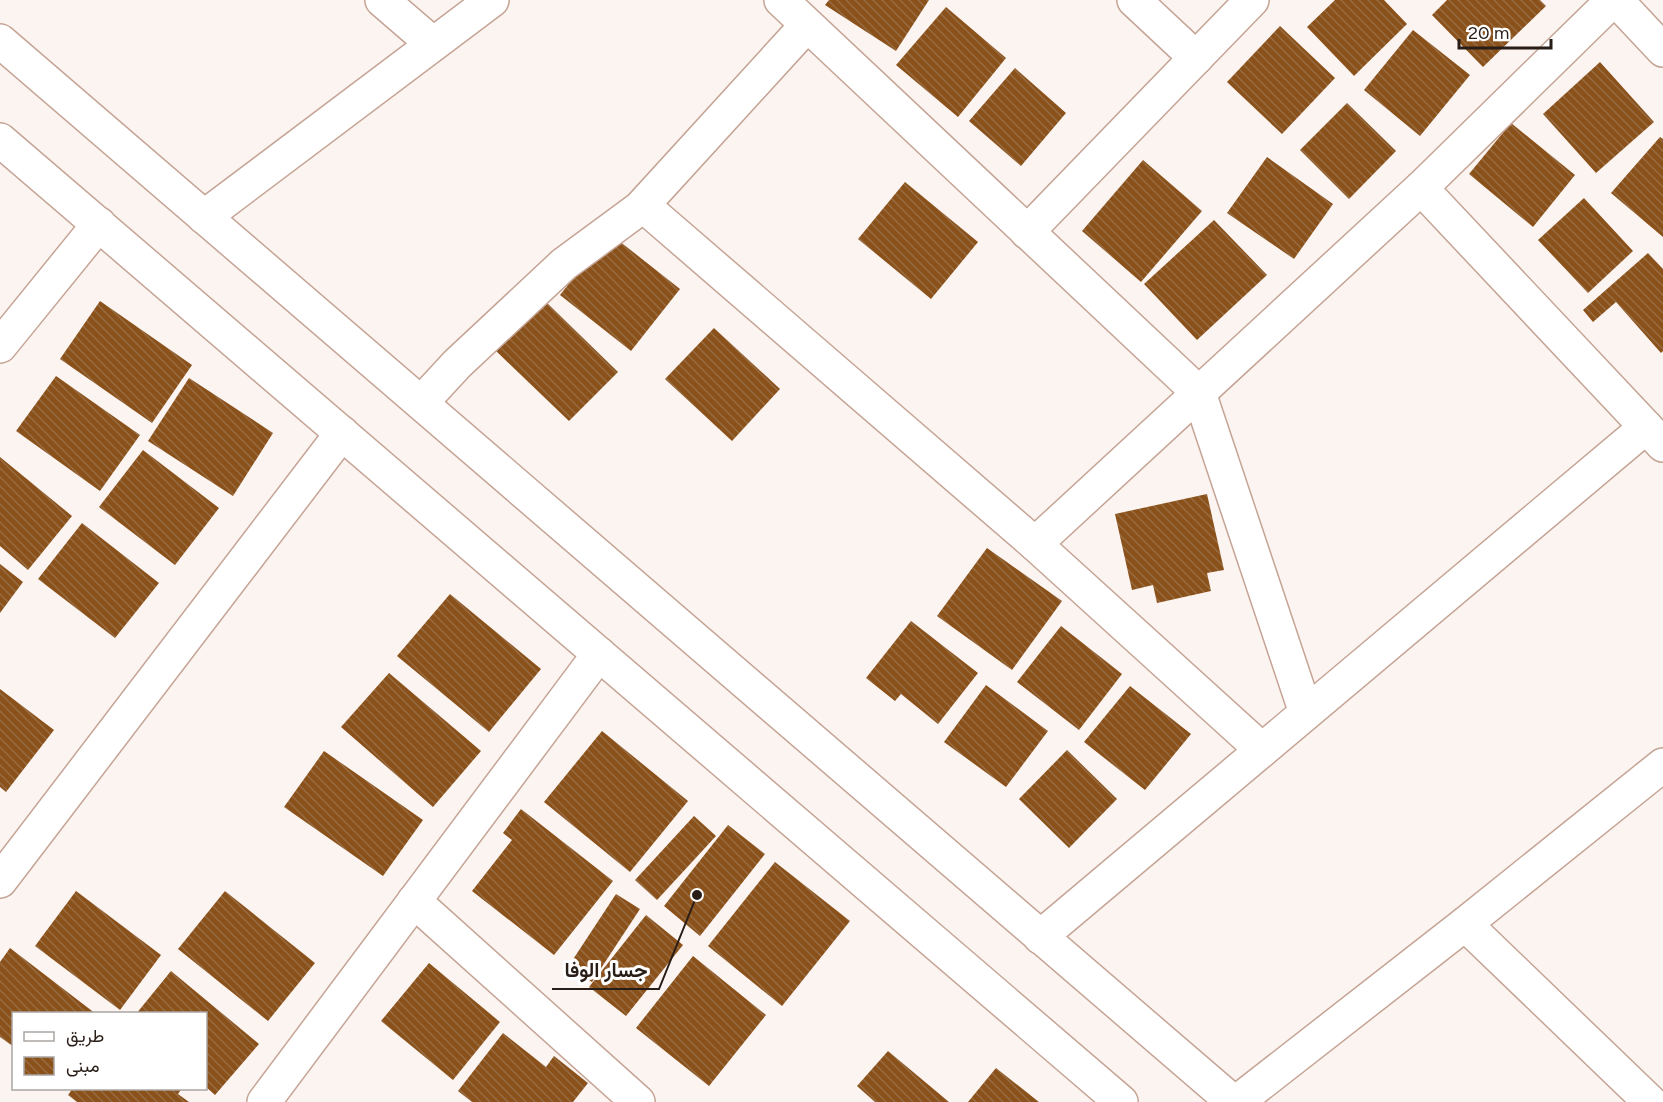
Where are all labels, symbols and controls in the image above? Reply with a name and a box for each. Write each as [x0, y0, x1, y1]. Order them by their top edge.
scale bar [1459, 12, 1550, 50]
text: 20 m [1468, 22, 1509, 44]
callout: جسار الوفا [552, 951, 659, 989]
text: جسار الوفا [564, 958, 648, 983]
legend [12, 1012, 207, 1090]
text: طريق [66, 1025, 104, 1047]
text: مبنى [66, 1055, 100, 1077]

